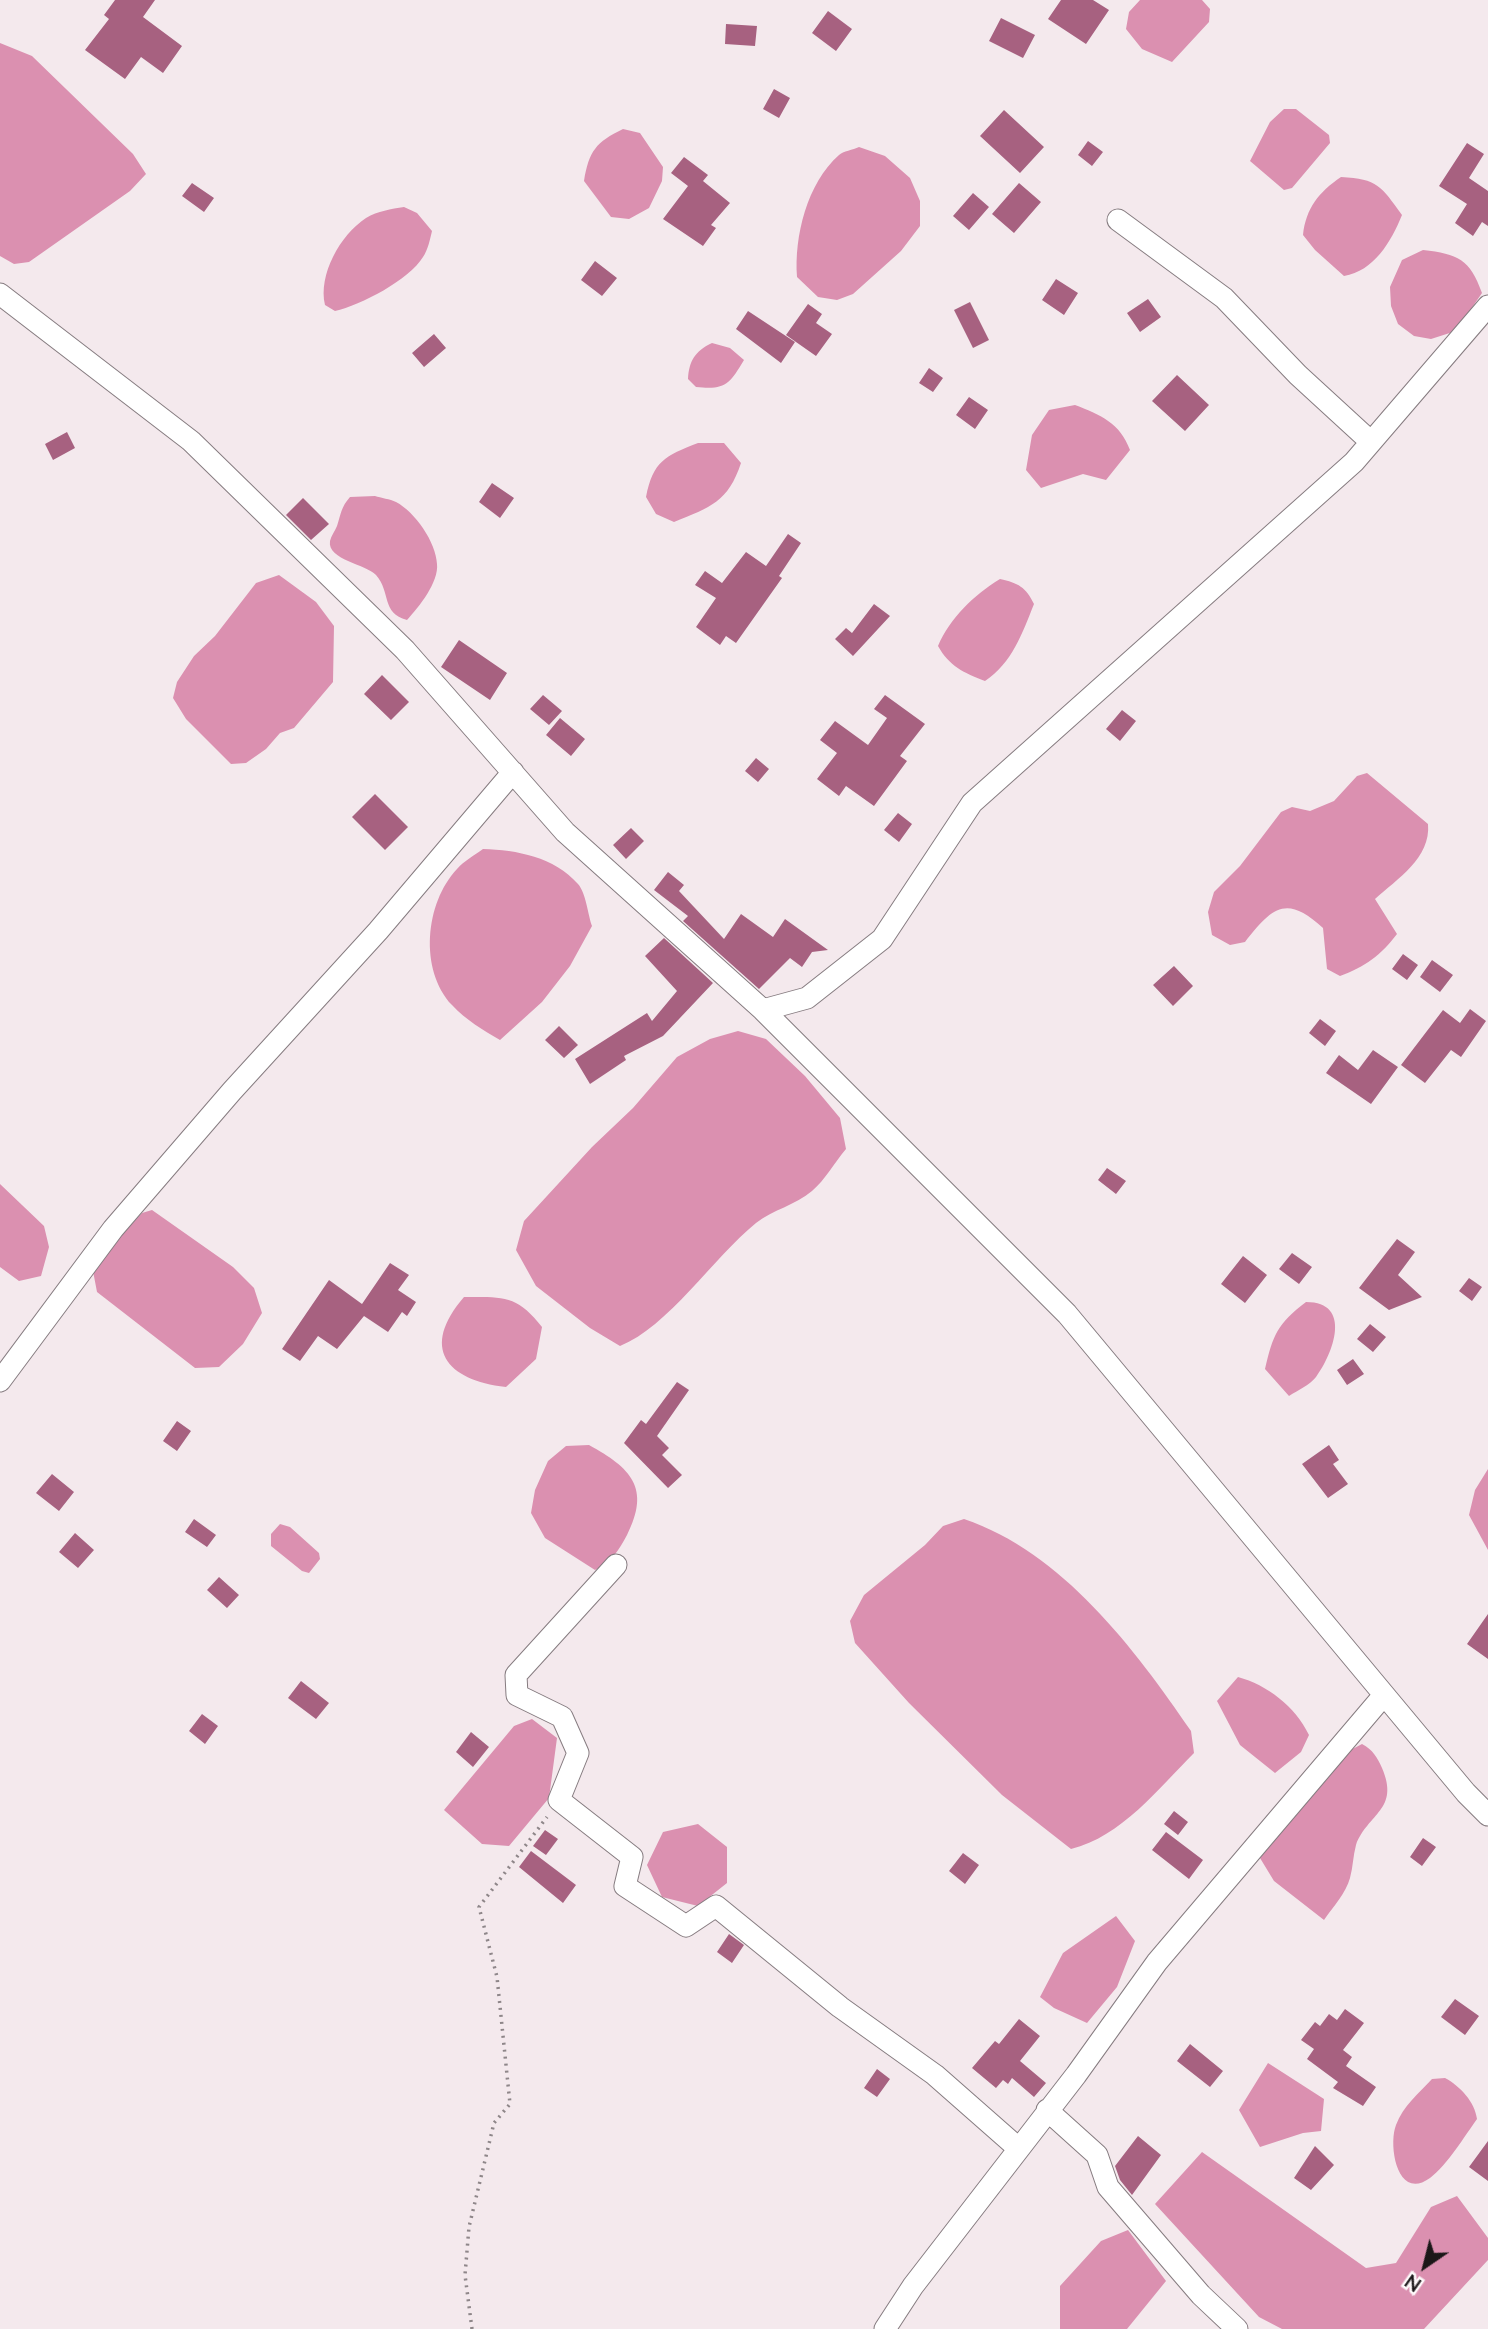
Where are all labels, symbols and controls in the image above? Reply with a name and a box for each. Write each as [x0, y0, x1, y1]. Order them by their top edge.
north arrow [1390, 2231, 1460, 2301]
text: N [1400, 2270, 1425, 2297]

